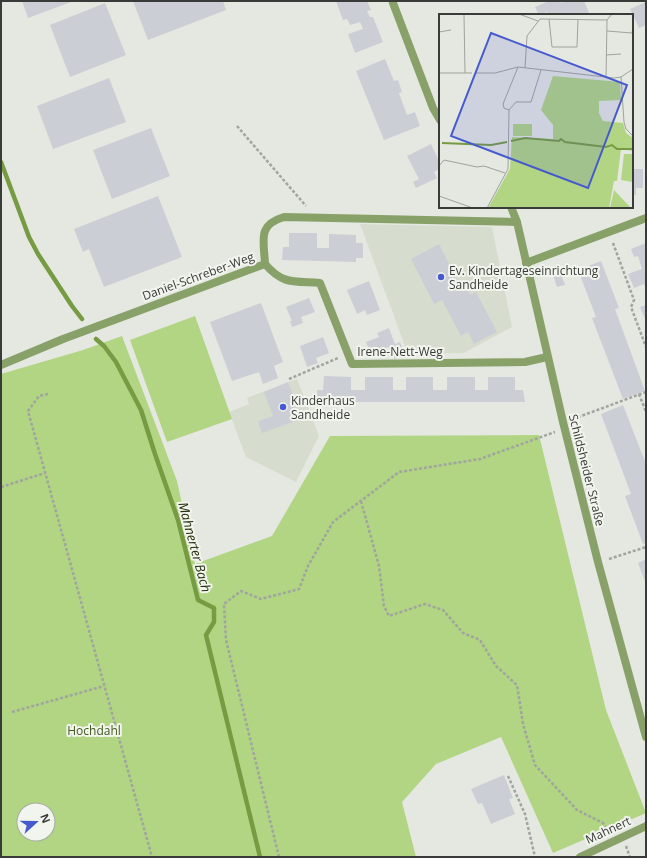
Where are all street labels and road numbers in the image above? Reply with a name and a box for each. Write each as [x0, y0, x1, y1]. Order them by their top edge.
street label: Daniel-Schreber-Weg [140, 248, 257, 304]
street label: Irene-Nett-Weg [357, 343, 443, 360]
street label: Schildsheider Straße [565, 412, 609, 528]
street label: Mahnert [583, 812, 633, 848]

